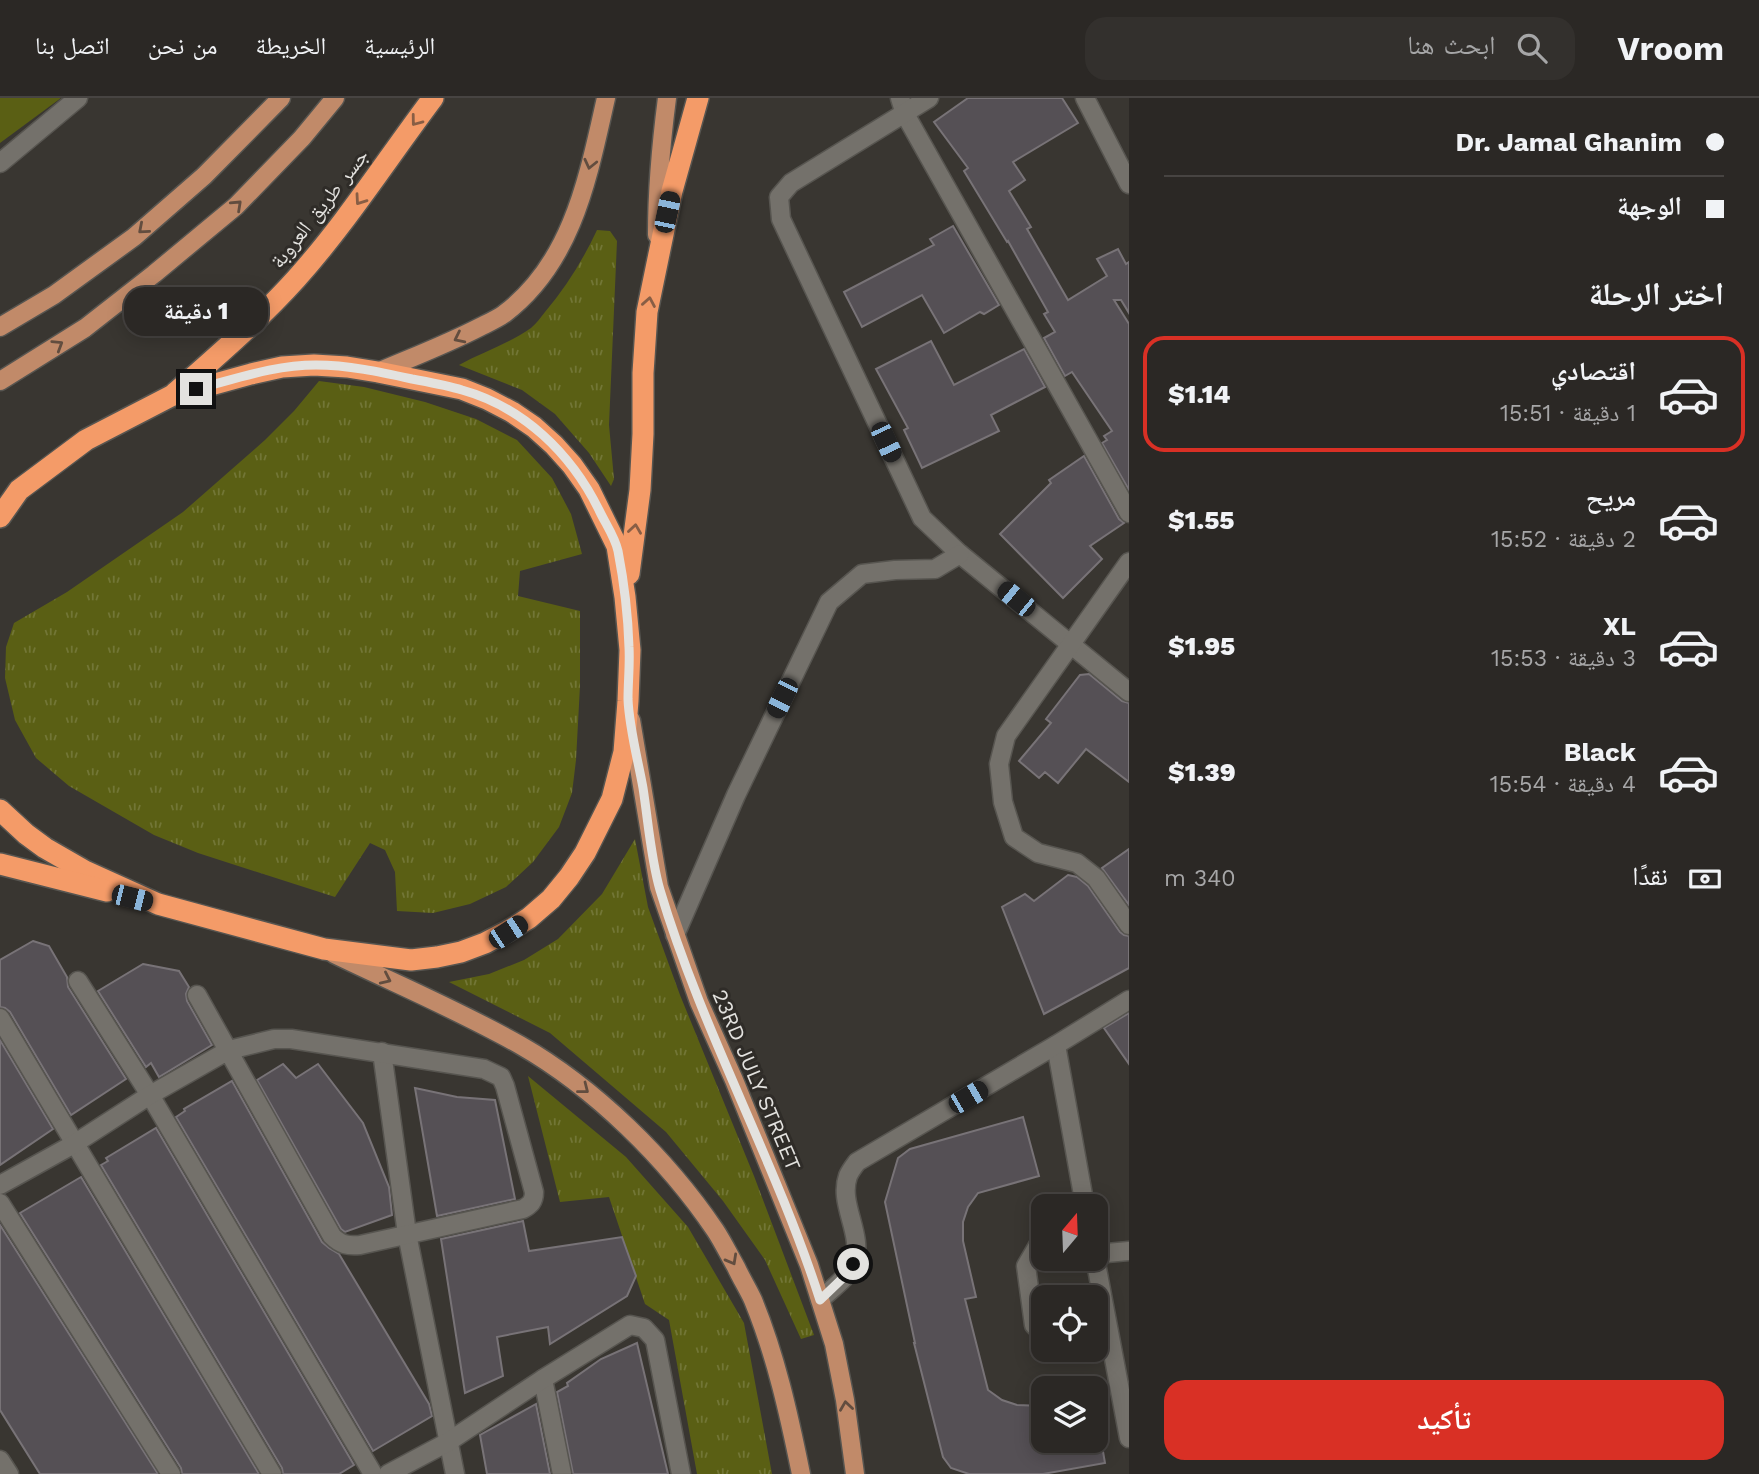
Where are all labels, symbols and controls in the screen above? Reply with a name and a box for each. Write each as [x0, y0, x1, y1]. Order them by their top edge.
search box [1085, 17, 1575, 80]
icon: search [1513, 29, 1551, 67]
text: Vroom [1617, 29, 1724, 68]
text: ابحث هنا [1407, 30, 1495, 60]
text: اتصل بنا [35, 32, 110, 60]
text: من نحن [148, 32, 217, 60]
text: الخريطة [255, 32, 326, 60]
text: الرئيسية [364, 32, 435, 60]
one-way arrow [411, 113, 424, 126]
text: Dr. Jamal Ghanim [1455, 127, 1682, 157]
street label: جسر طريق العروبة [265, 143, 374, 273]
one-way arrow [584, 158, 598, 170]
car [653, 189, 682, 235]
text: الوجهة [1617, 191, 1682, 221]
one-way arrow [356, 192, 368, 205]
one-way arrow [229, 200, 242, 213]
one-way arrow [138, 221, 151, 233]
text: اختر الرحلة [1589, 275, 1724, 313]
callout: 1 دقيقة [124, 288, 268, 336]
one-way arrow [641, 296, 656, 308]
text: 1 دقيقة [164, 298, 228, 325]
one-way arrow [454, 329, 466, 343]
one-way arrow [50, 340, 63, 353]
text: اقتصادي [1551, 356, 1636, 386]
icon: car [1657, 363, 1720, 426]
route end [180, 373, 212, 405]
text: $1.14 [1168, 379, 1230, 409]
text: 1 دقيقة · 15:51 [1500, 400, 1636, 427]
car [868, 419, 905, 465]
text: مريح [1586, 482, 1636, 512]
icon: car [1657, 489, 1720, 552]
text: $1.55 [1168, 505, 1235, 535]
one-way arrow [627, 523, 642, 535]
text: 2 دقيقة · 15:52 [1491, 526, 1636, 553]
car [994, 578, 1039, 620]
text: XL [1603, 611, 1636, 641]
icon: car [1657, 615, 1720, 678]
text: $1.95 [1168, 631, 1235, 661]
text: 3 دقيقة · 15:53 [1491, 645, 1636, 672]
car [764, 675, 801, 721]
text: Black [1564, 737, 1636, 767]
icon: car [1657, 741, 1720, 804]
text: $1.39 [1168, 757, 1236, 787]
text: 4 دقيقة · 15:54 [1490, 771, 1636, 798]
icon: cash [1686, 860, 1724, 898]
text: نقدًا [1632, 861, 1668, 891]
text: 340 m [1164, 865, 1236, 892]
car [110, 883, 155, 913]
car [485, 912, 532, 952]
one-way arrow [379, 971, 391, 985]
street label: 23RD JULY STREET [708, 986, 807, 1175]
car [945, 1077, 992, 1117]
one-way arrow [576, 1081, 589, 1094]
north arrow [1031, 1194, 1108, 1270]
map controls [1031, 1194, 1108, 1453]
route start [837, 1248, 869, 1280]
one-way arrow [724, 1253, 737, 1266]
button: locate [1031, 1285, 1108, 1362]
button: layers [1031, 1376, 1108, 1453]
button: تأكيد [1164, 1380, 1724, 1460]
one-way arrow [839, 1401, 854, 1412]

